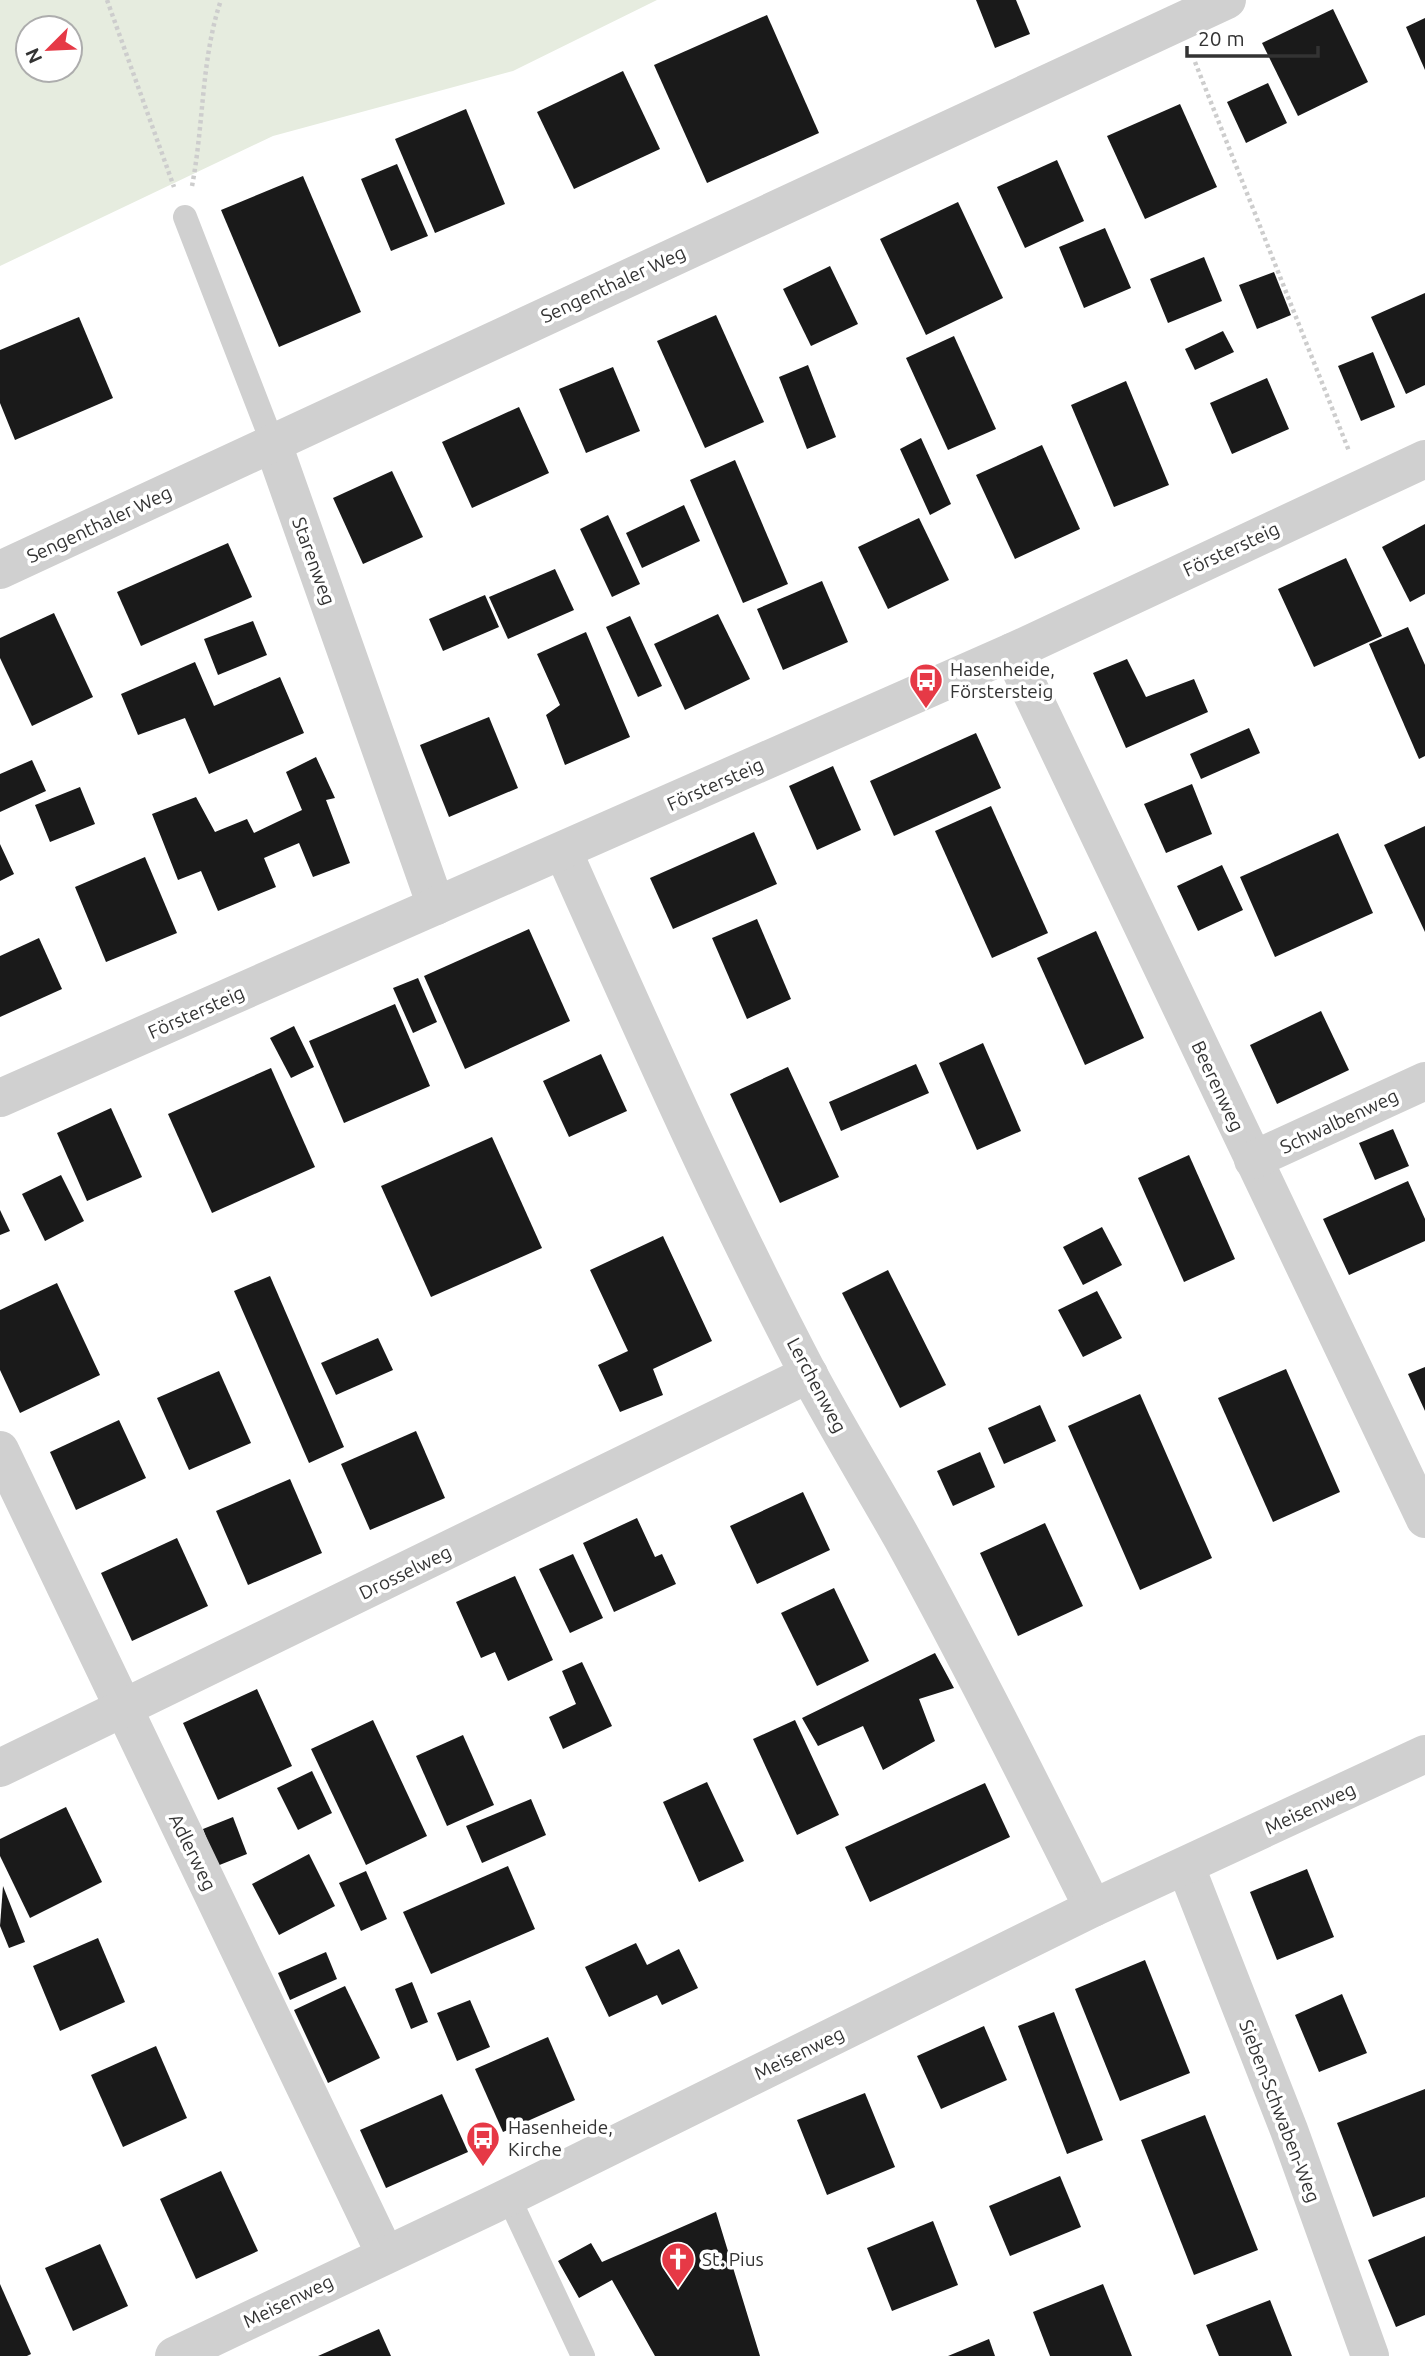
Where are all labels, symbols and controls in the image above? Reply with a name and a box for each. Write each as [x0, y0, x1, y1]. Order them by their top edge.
north arrow [14, 14, 84, 84]
scale bar [1187, 14, 1318, 58]
text: 20 m [1198, 26, 1245, 50]
text: N [21, 45, 46, 67]
street label: Sengenthaler Weg [537, 241, 689, 327]
street label: Sengenthaler Weg [23, 481, 175, 567]
street label: Starenweg [288, 514, 340, 608]
street label: Förstersteig [1180, 517, 1282, 581]
place label: Hasenheide, Förstersteig [950, 658, 1055, 702]
bus stop icon: Hasenheide, Förstersteig [907, 661, 945, 710]
street label: Förstersteig [663, 753, 767, 815]
street label: Förstersteig [144, 981, 248, 1043]
street label: Beerenweg [1187, 1037, 1249, 1135]
street label: Schwalbenweg [1276, 1084, 1402, 1158]
street label: Lerchenweg [783, 1334, 851, 1436]
street label: Drosselweg [355, 1540, 455, 1604]
street label: Meisenweg [1261, 1777, 1359, 1839]
street label: Adlerweg [165, 1810, 221, 1894]
street label: Sieben-Schwaben-Weg [1235, 2017, 1325, 2205]
street label: Meisenweg [750, 2022, 848, 2084]
place label: Hasenheide, Kirche [508, 2116, 613, 2160]
bus stop icon: Hasenheide, Kirche [464, 2119, 502, 2168]
church icon: St. Pius [659, 2240, 697, 2289]
place label: St. Pius [702, 2248, 764, 2270]
street label: Meisenweg [239, 2270, 337, 2332]

